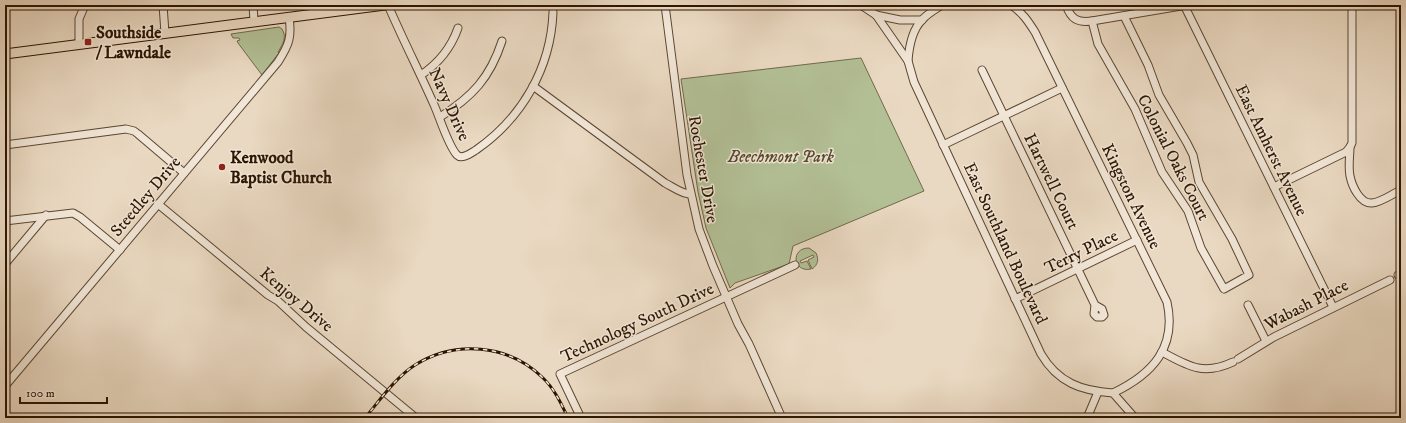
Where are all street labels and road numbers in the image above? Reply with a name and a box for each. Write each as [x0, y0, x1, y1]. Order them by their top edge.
street label: Navy Drive [423, 64, 475, 144]
street label: East Amherst Avenue [1230, 81, 1312, 220]
street label: Colonial Oaks Court [1132, 91, 1215, 225]
street label: Rochester Drive [683, 114, 723, 225]
street label: Hartwell Court [1018, 130, 1084, 234]
street label: Kingston Avenue [1096, 140, 1166, 253]
street label: Steedley Drive [106, 152, 186, 241]
street label: East Southland Boulevard [958, 159, 1052, 328]
street label: Terry Place [1041, 225, 1122, 279]
street label: Kenjoy Drive [255, 263, 338, 337]
street label: Wabash Place [1260, 274, 1352, 336]
street label: Technology South Drive [557, 278, 717, 368]

